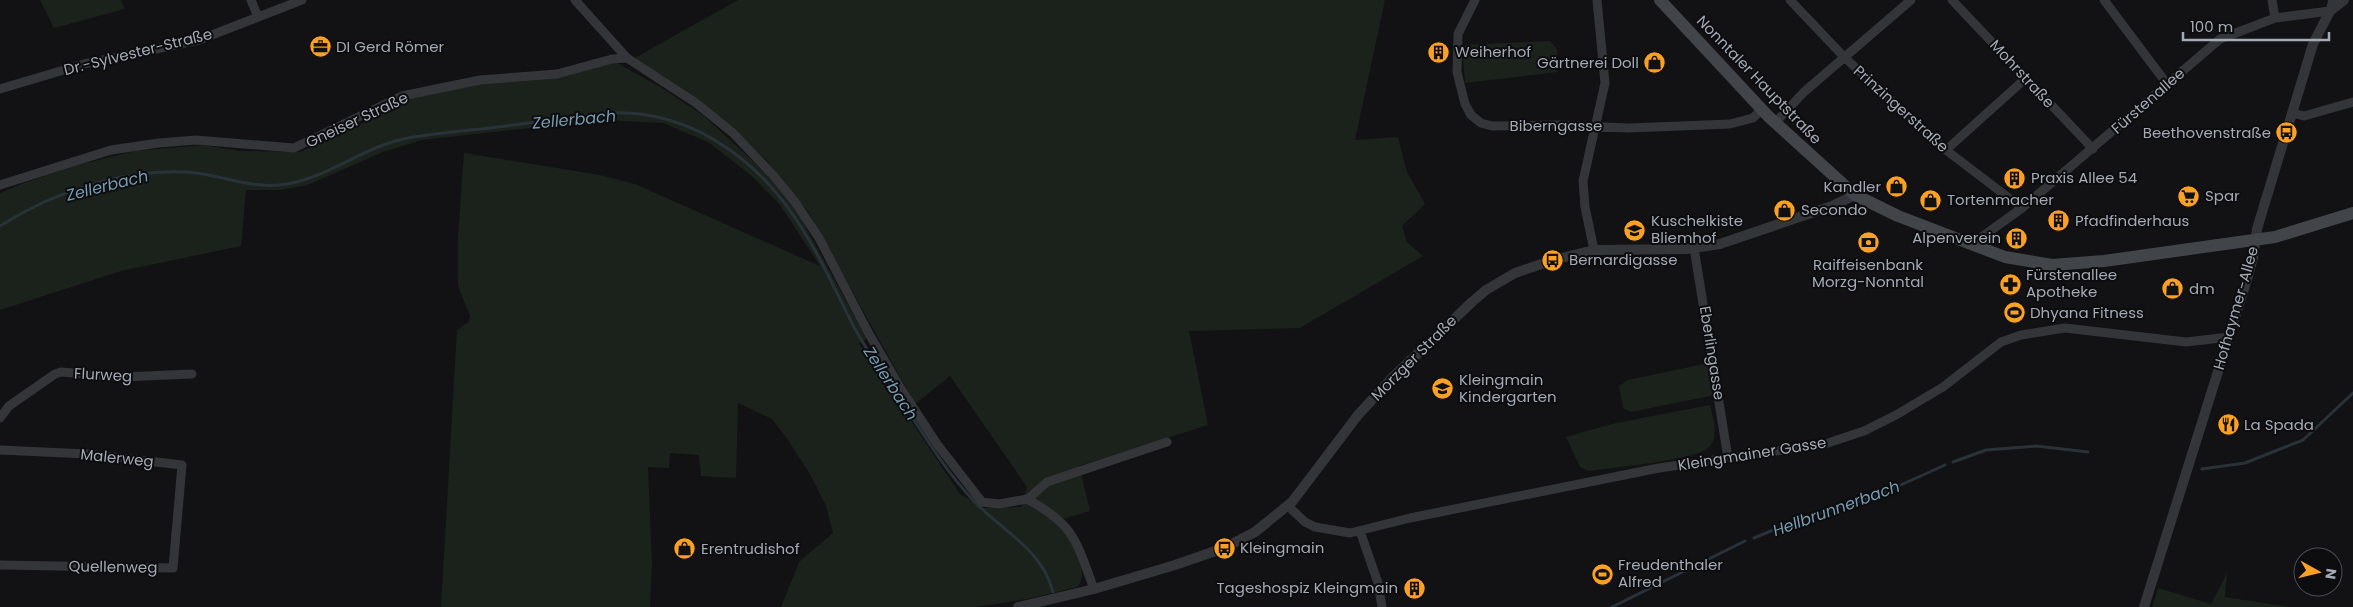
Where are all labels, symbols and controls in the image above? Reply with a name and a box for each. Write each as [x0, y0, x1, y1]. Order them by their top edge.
scale bar [2183, 10, 2329, 42]
street label: Nonntaler Hauptstraße [1692, 11, 1827, 149]
text: 100 m [2190, 16, 2233, 37]
street label: Dr.-Sylvester-Straße [61, 23, 214, 80]
office icon: DI Gerd Römer [308, 35, 332, 59]
street label: Mohrstraße [1985, 35, 2059, 112]
place label: DI Gerd Römer [336, 36, 444, 57]
building icon: Weiherhof [1427, 40, 1451, 64]
place label: Weiherhof [1455, 41, 1531, 62]
shop icon: Gärtnerei Doll [1643, 51, 1667, 75]
place label: Gärtnerei Doll [1537, 52, 1639, 73]
street label: Prinzingerstraße [1849, 60, 1953, 157]
street label: Fürstenallee [2106, 63, 2189, 138]
street label: Gneiser Straße [302, 87, 411, 152]
water label: Zellerbach [530, 104, 617, 135]
street label: Biberngasse [1510, 115, 1602, 136]
bus stop icon: Beethovenstraße [2275, 121, 2299, 145]
place label: Beethovenstraße [2143, 122, 2271, 143]
water label: Zellerbach [63, 164, 151, 207]
building icon: Praxis Allee 54 [2003, 166, 2027, 190]
place label: Praxis Allee 54 [2031, 167, 2137, 188]
shop icon: Kandler [1885, 175, 1909, 199]
place label: Kandler [1824, 176, 1881, 197]
supermarket icon: Spar [2177, 184, 2201, 208]
place label: Spar [2205, 185, 2240, 206]
shop icon: Tortenmacher [1919, 188, 1943, 212]
place label: Tortenmacher [1947, 189, 2054, 210]
shop icon: Secondo [1773, 198, 1797, 222]
place label: Secondo [1801, 199, 1867, 220]
building icon: Pfadfinderhaus [2047, 209, 2071, 233]
place label: Kuschelkiste Bliemhof [1651, 210, 1743, 248]
place label: Pfadfinderhaus [2075, 210, 2190, 231]
school or university icon: Kuschelkiste Bliemhof [1623, 218, 1647, 242]
building icon: Alpenverein [2005, 226, 2029, 250]
place label: Alpenverein [1912, 227, 2001, 248]
bank icon: Raiffeisenbank Morzg-Nonntal [1856, 230, 1880, 254]
street label: Hofhaymer-Allee [2208, 244, 2263, 372]
bus stop icon: Bernardigasse [1541, 248, 1565, 272]
place label: Bernardigasse [1569, 249, 1678, 270]
place label: Raiffeisenbank Morzg-Nonntal [1812, 254, 1924, 292]
place label: Fürstenallee Apotheke [2026, 264, 2117, 302]
pharmacy icon: Fürstenallee Apotheke [1998, 272, 2022, 296]
shop icon: dm [2161, 277, 2185, 301]
place label: dm [2189, 278, 2215, 299]
sports icon: Dhyana Fitness [2002, 301, 2026, 325]
place label: Dhyana Fitness [2030, 302, 2144, 323]
street label: Eberlingasse [1695, 304, 1730, 401]
street label: Morzger Straße [1366, 310, 1461, 405]
water label: Zellerbach [858, 341, 923, 425]
street label: Flurweg [73, 362, 133, 387]
place label: Kleingmain Kindergarten [1459, 369, 1557, 407]
school or university icon: Kleingmain Kindergarten [1431, 377, 1455, 401]
restaurant icon: La Spada [2216, 413, 2240, 437]
place label: La Spada [2244, 414, 2314, 435]
street label: Kleingmainer Gasse [1676, 431, 1828, 476]
street label: Malerweg [79, 443, 155, 472]
water label: Hellbrunnerbach [1769, 475, 1903, 542]
bus stop icon: Kleingmain [1212, 536, 1236, 560]
shop icon: Erentrudishof [673, 537, 697, 561]
place label: Kleingmain [1240, 537, 1324, 558]
place label: Erentrudishof [701, 538, 800, 559]
north arrow [2293, 547, 2343, 597]
place label: Freudenthaler Alfred [1618, 554, 1723, 592]
street label: Quellenweg [68, 555, 158, 578]
sports icon: Freudenthaler Alfred [1590, 562, 1614, 586]
text: N [2320, 567, 2342, 580]
building icon: Tageshospiz Kleingmain [1402, 576, 1426, 600]
place label: Tageshospiz Kleingmain [1216, 577, 1398, 598]

